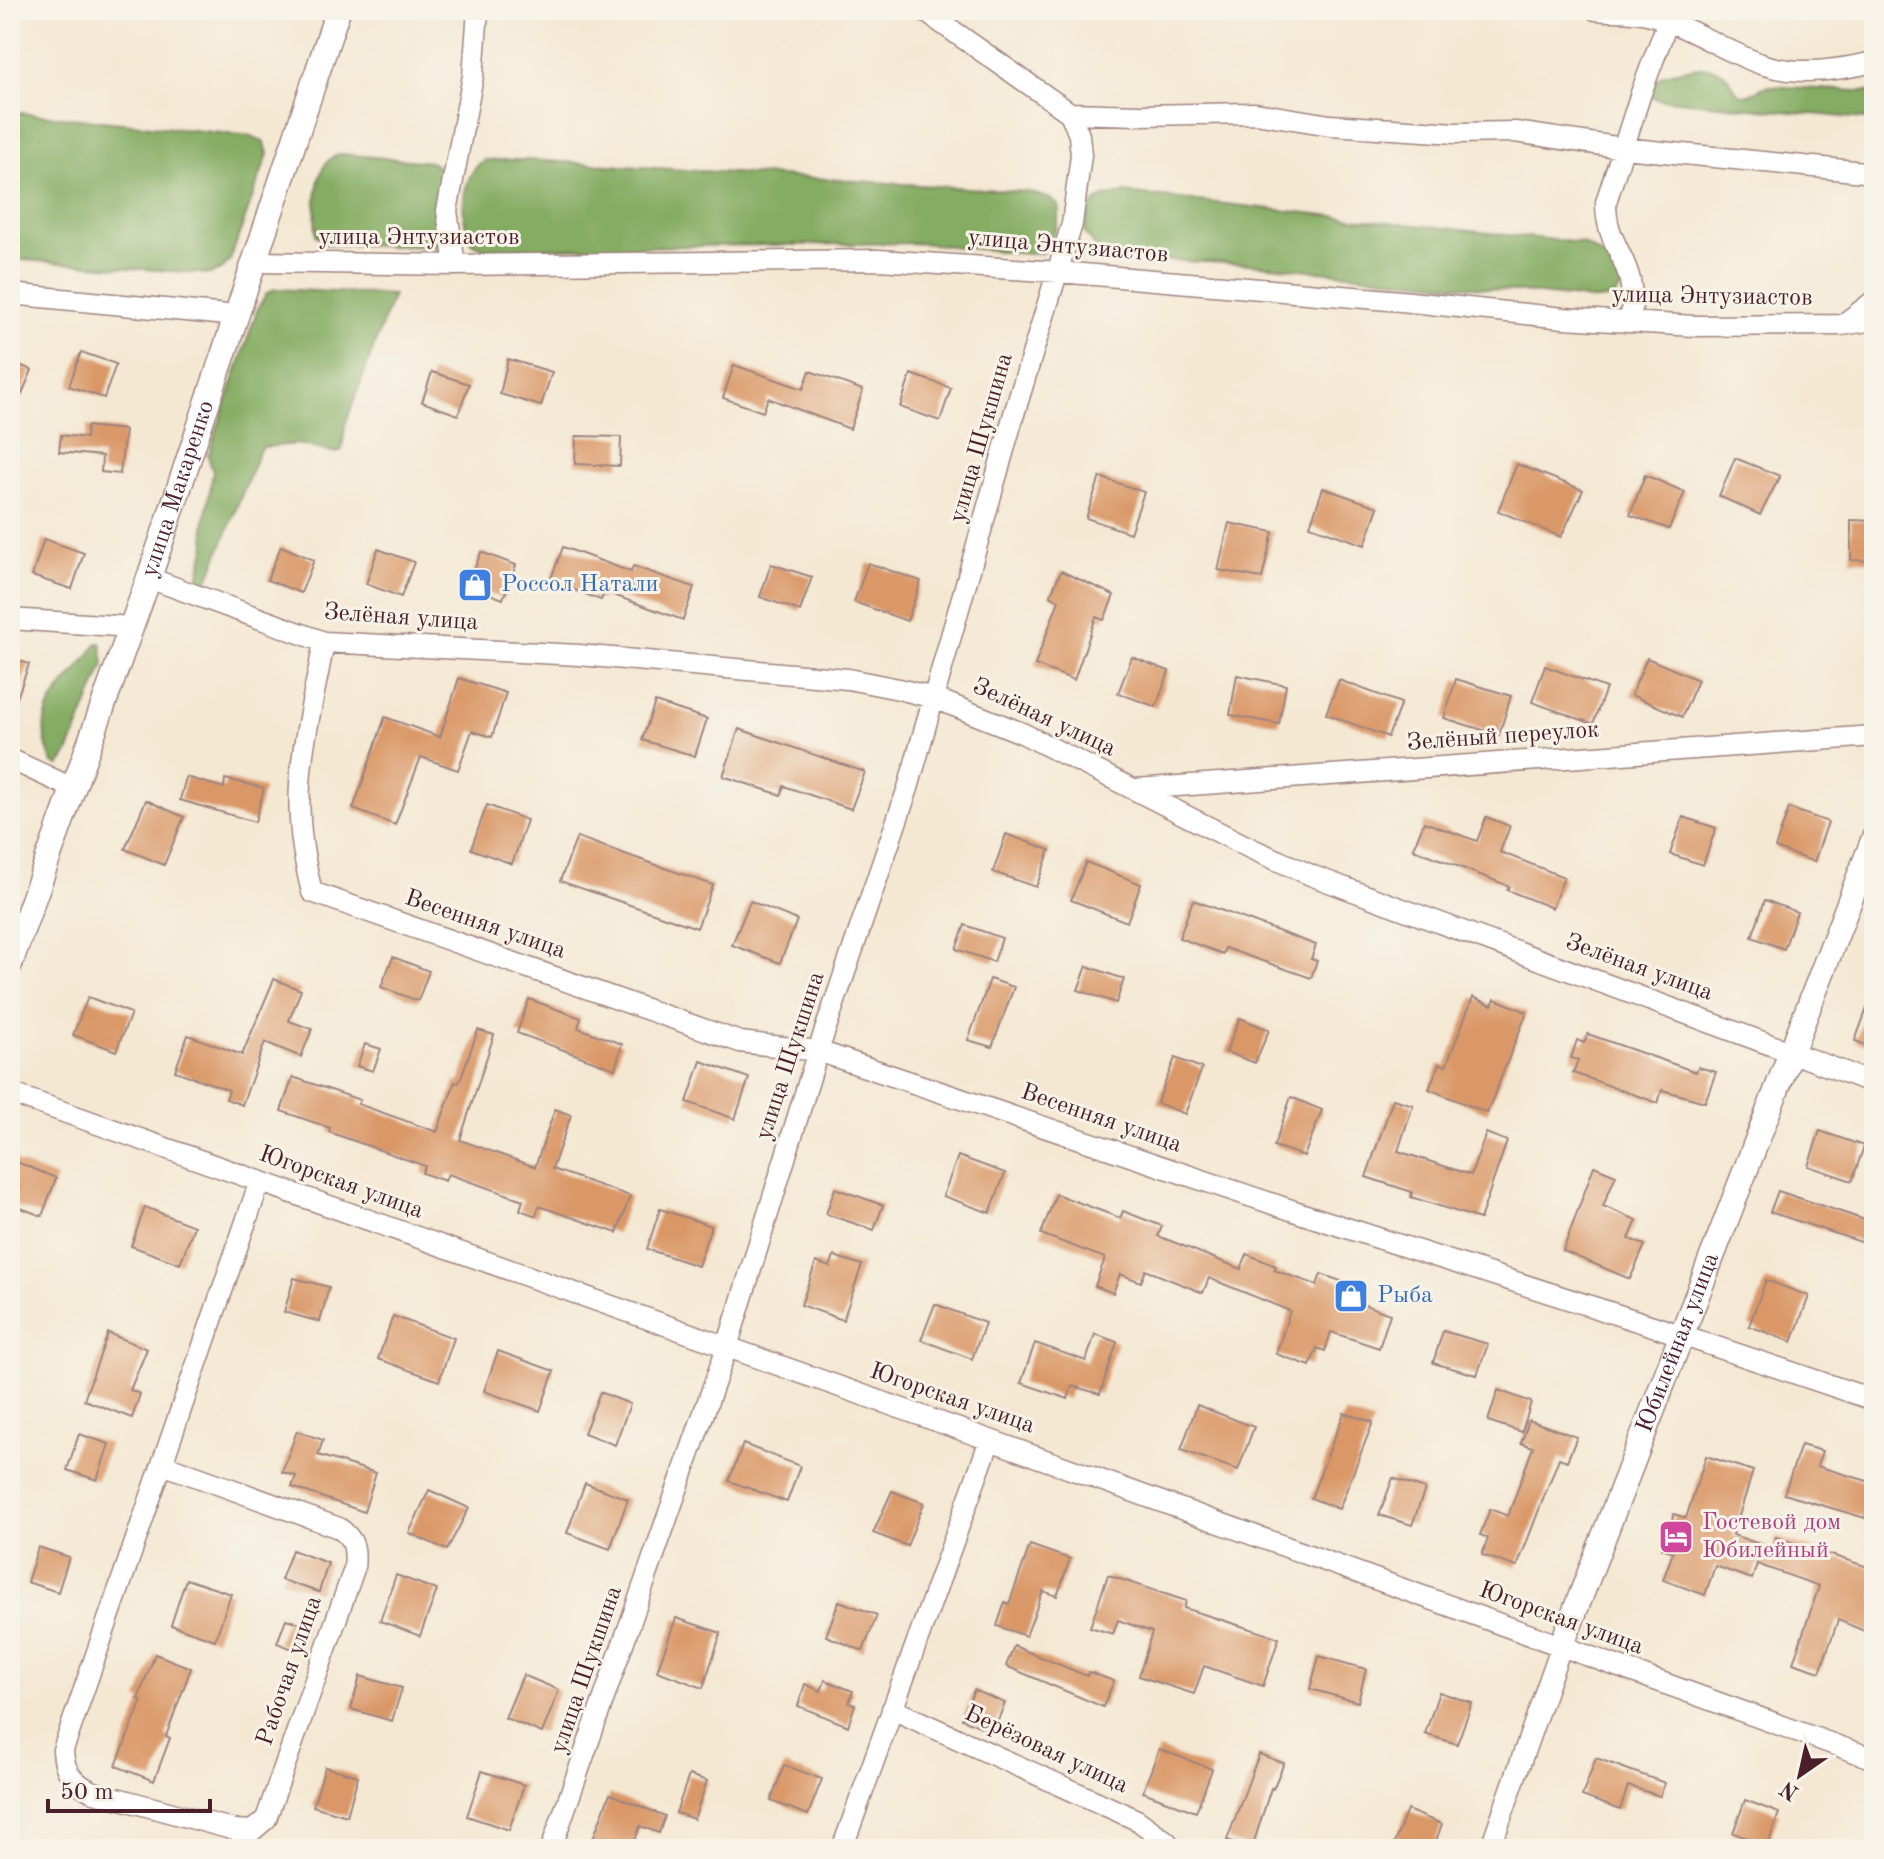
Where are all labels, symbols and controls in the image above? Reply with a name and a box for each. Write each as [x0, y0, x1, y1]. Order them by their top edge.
street label: улица Энтузиастов [318, 226, 520, 250]
street label: улица Энтузиастов [967, 226, 1169, 268]
street label: улица Энтузиастов [1611, 283, 1813, 311]
street label: улица Шукшина [946, 350, 1018, 526]
street label: улица Макаренко [138, 398, 219, 580]
shop icon: Россол Натали [456, 566, 494, 604]
place label: Россол Натали [501, 573, 659, 597]
street label: Зелёная улица [323, 601, 479, 635]
street label: Зелёная улица [969, 674, 1119, 762]
street label: Зелёный переулок [1406, 718, 1600, 756]
street label: Весенняя улица [401, 886, 569, 964]
street label: Зелёная улица [1562, 930, 1716, 1006]
street label: улица Шукшина [752, 969, 830, 1143]
street label: Весенняя улица [1017, 1080, 1185, 1158]
street label: Югорская улица [256, 1142, 426, 1224]
street label: Юбилейная улица [1633, 1250, 1724, 1436]
shop icon: Рыба [1332, 1277, 1370, 1315]
place label: Рыба [1377, 1284, 1433, 1308]
street label: Югорская улица [867, 1360, 1038, 1438]
place label: Гостевой дом Юбилейный [1702, 1511, 1841, 1563]
hotel icon: Гостевой дом Юбилейный [1657, 1518, 1695, 1556]
street label: Югорская улица [1476, 1578, 1646, 1660]
street label: улица Шукшина [547, 1583, 627, 1757]
street label: Рабочая улица [253, 1593, 327, 1749]
street label: Берёзовая улица [960, 1702, 1132, 1799]
north arrow [1760, 1735, 1840, 1815]
scale bar [48, 1763, 210, 1813]
text: N [1777, 1776, 1803, 1804]
text: 50 m [60, 1781, 114, 1805]

